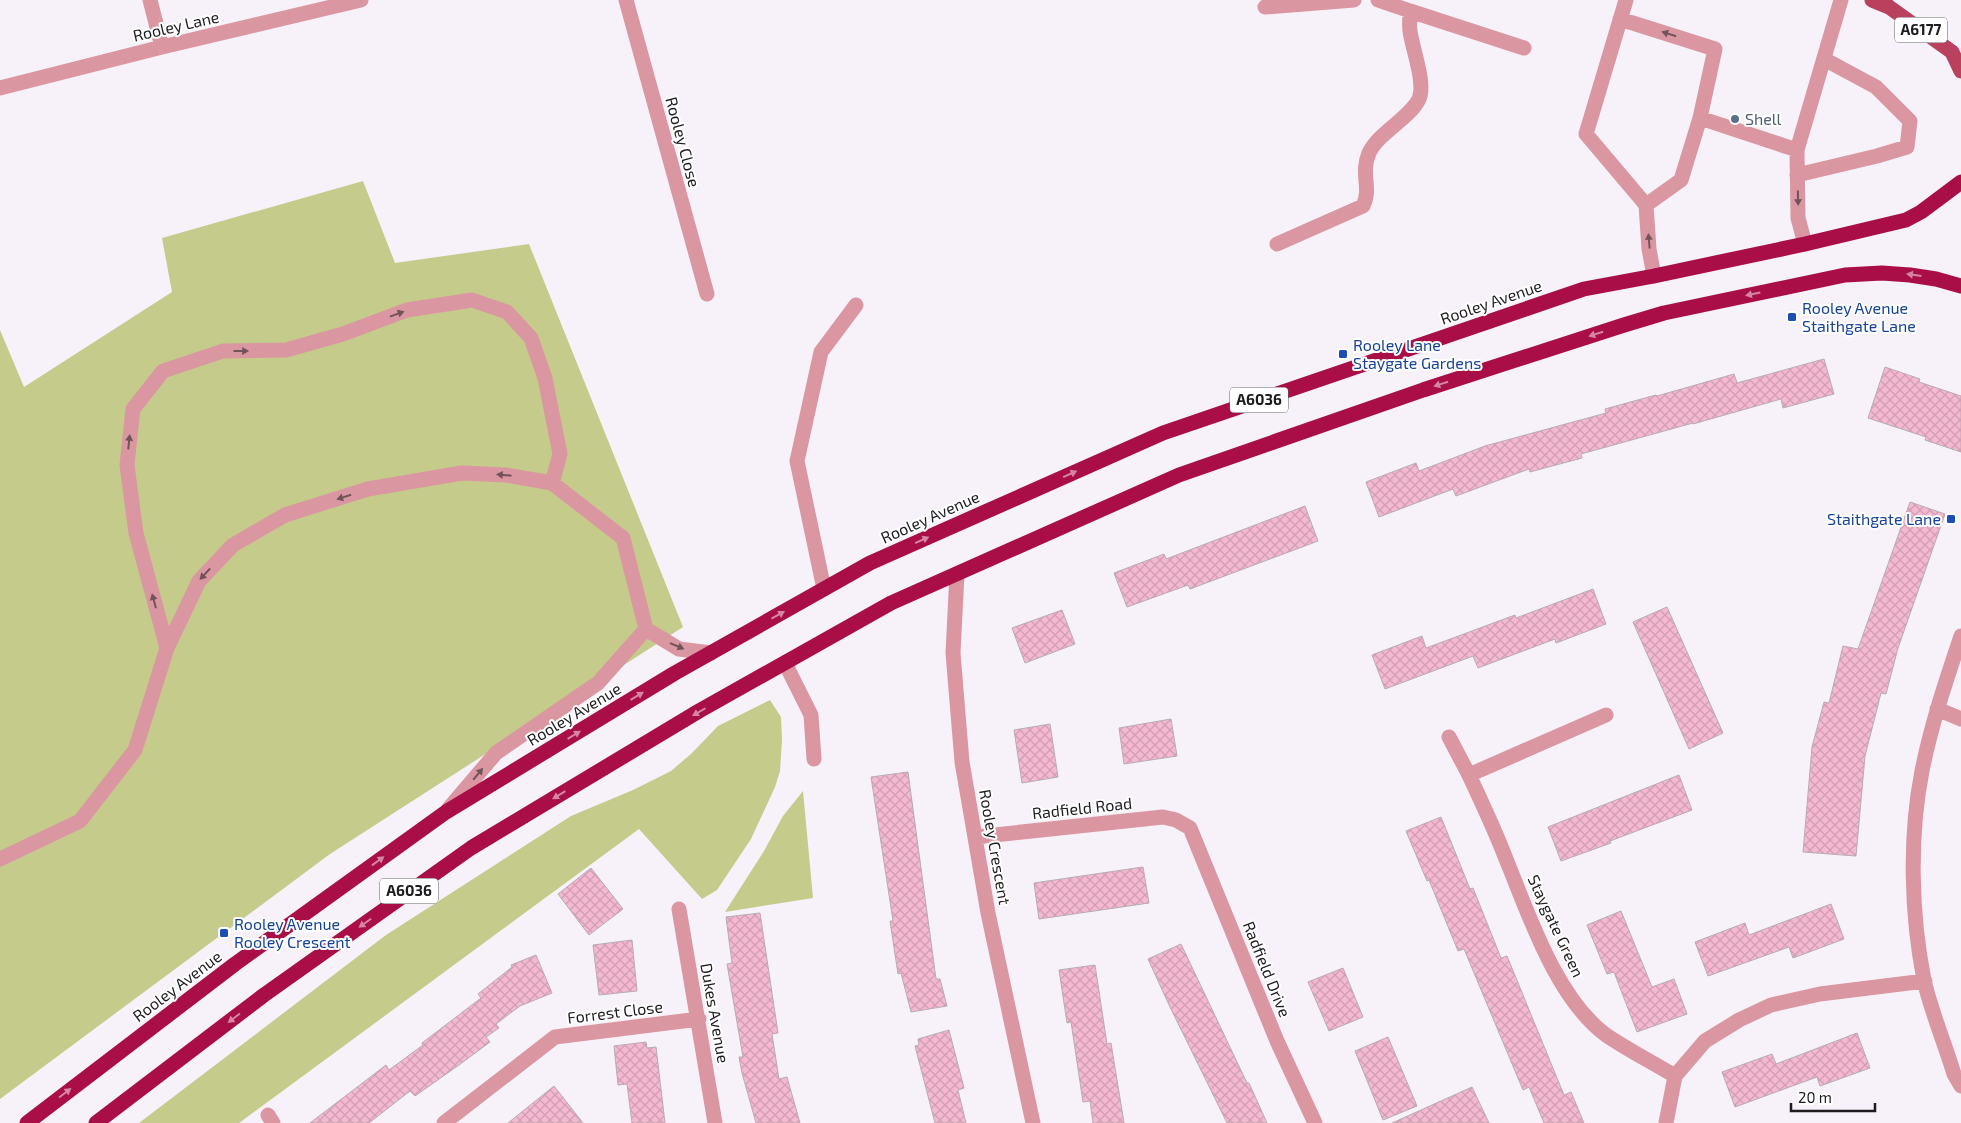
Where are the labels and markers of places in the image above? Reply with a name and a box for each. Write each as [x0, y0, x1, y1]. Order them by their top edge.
place label: Shell [1745, 109, 1782, 128]
marker: Shell [1729, 113, 1741, 125]
place label: Rooley Avenue Staithgate Lane [1802, 298, 1916, 335]
marker: Rooley Avenue Staithgate Lane [1786, 311, 1798, 323]
place label: Rooley Lane Staygate Gardens [1353, 335, 1481, 372]
marker: Rooley Lane Staygate Gardens [1337, 348, 1349, 360]
place label: Staithgate Lane [1827, 509, 1941, 528]
marker: Staithgate Lane [1945, 513, 1957, 525]
place label: Rooley Avenue Rooley Crescent [234, 914, 351, 951]
marker: Rooley Avenue Rooley Crescent [218, 927, 230, 939]

